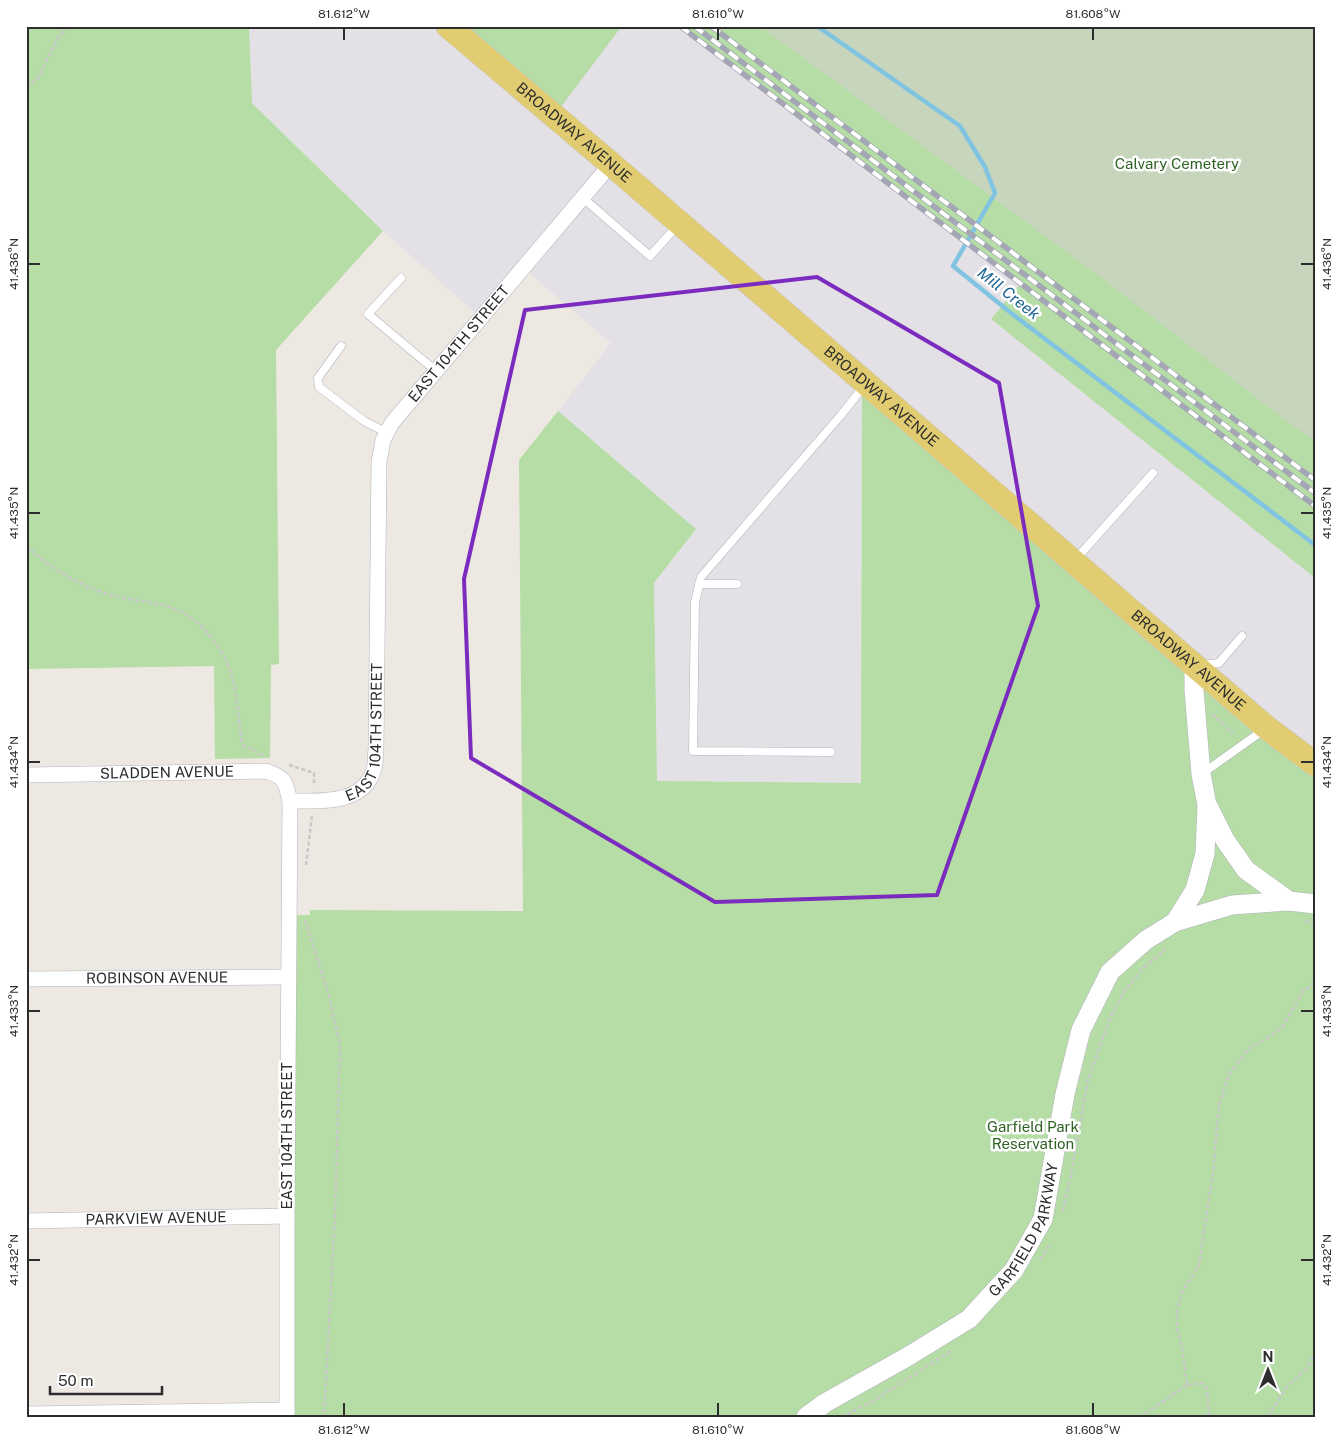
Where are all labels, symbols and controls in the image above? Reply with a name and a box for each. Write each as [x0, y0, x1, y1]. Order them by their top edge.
text: 81.612°W [318, 7, 370, 21]
text: 81.610°W [692, 7, 745, 21]
text: 81.608°W [1066, 7, 1121, 21]
street label: BROADWAY AVENUE [513, 79, 635, 186]
park label: Calvary Cemetery [1115, 155, 1239, 172]
text: 41.436°N [7, 238, 21, 290]
text: 41.436°N [1320, 238, 1334, 290]
water label: Mill Creek [974, 263, 1044, 324]
street label: EAST 104TH STREET [404, 282, 513, 405]
street label: BROADWAY AVENUE [821, 342, 942, 450]
text: 41.435°N [7, 487, 21, 539]
text: 41.435°N [1320, 487, 1334, 539]
street label: BROADWAY AVENUE [1128, 606, 1249, 714]
street label: EAST 104TH STREET [343, 663, 385, 804]
text: 41.434°N [7, 736, 21, 788]
text: 41.434°N [1320, 736, 1334, 788]
street label: SLADDEN AVENUE [100, 763, 234, 782]
street label: ROBINSON AVENUE [86, 968, 228, 987]
text: 41.433°N [7, 985, 21, 1037]
text: 41.433°N [1320, 985, 1334, 1037]
street label: EAST 104TH STREET [278, 1062, 295, 1210]
park label: Garfield Park Reservation [987, 1118, 1079, 1152]
street label: GARFIELD PARKWAY [985, 1162, 1061, 1300]
street label: PARKVIEW AVENUE [85, 1208, 227, 1228]
text: 41.432°N [7, 1234, 21, 1286]
text: 41.432°N [1320, 1234, 1334, 1286]
north arrow [1244, 1346, 1294, 1396]
text: N [1263, 1349, 1273, 1365]
scale bar [50, 1363, 162, 1395]
text: 50 m [58, 1372, 93, 1389]
text: 81.612°W [318, 1423, 370, 1437]
text: 81.610°W [692, 1423, 745, 1437]
text: 81.608°W [1066, 1423, 1121, 1437]

